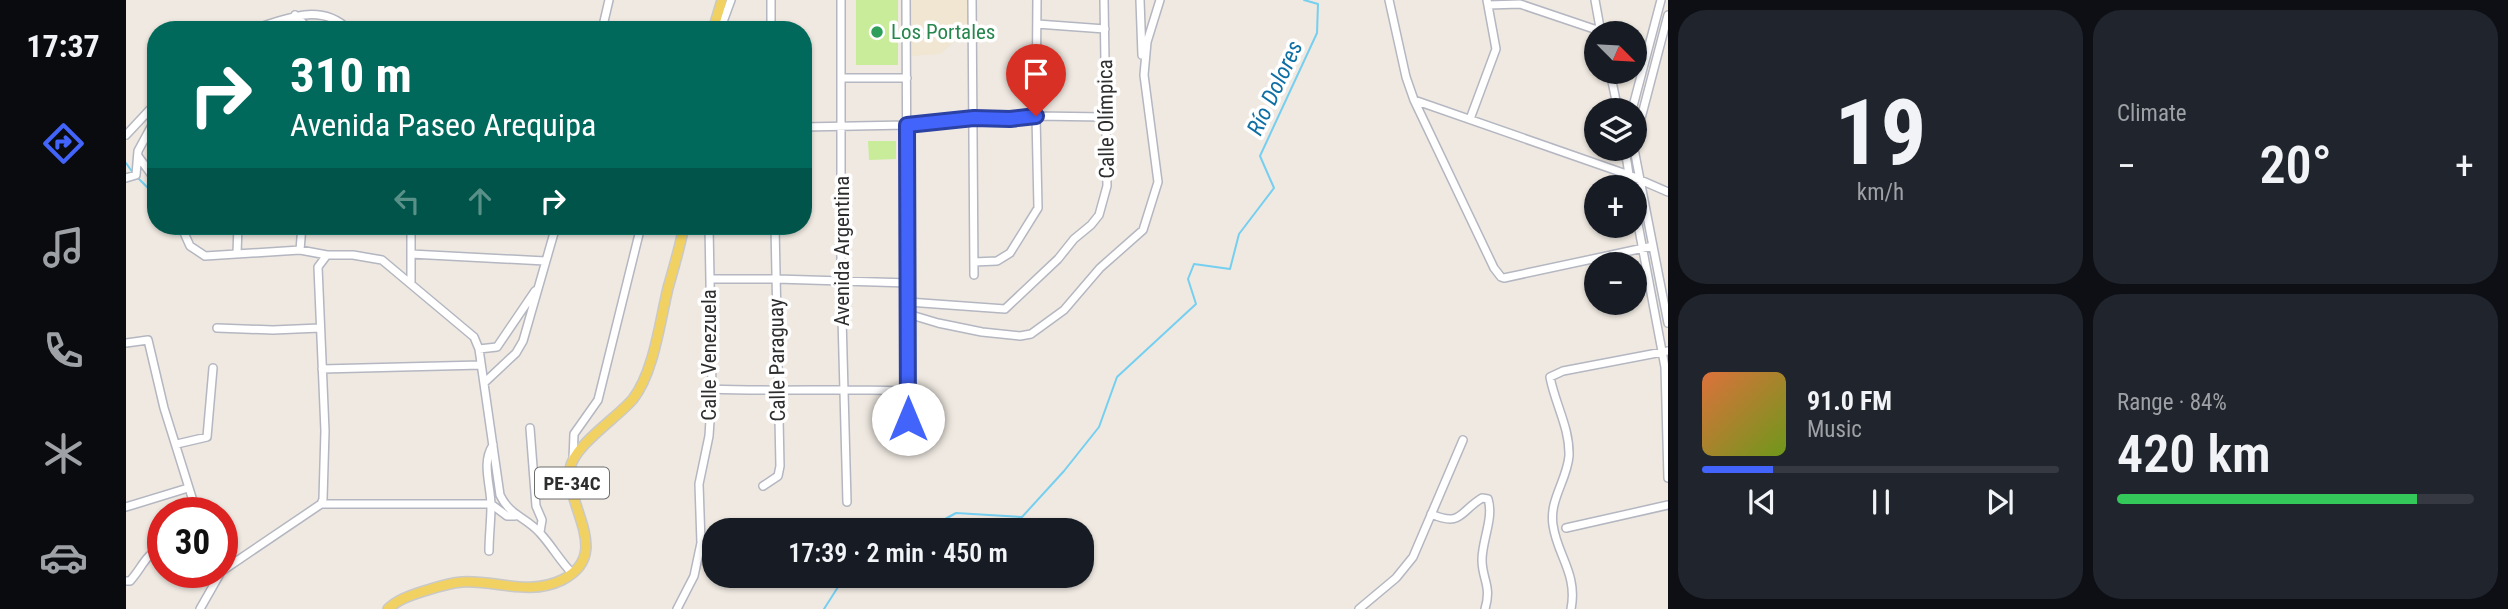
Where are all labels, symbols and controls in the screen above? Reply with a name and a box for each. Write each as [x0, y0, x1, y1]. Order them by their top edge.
place label: Los Portales [891, 20, 995, 44]
north arrow [1584, 21, 1647, 84]
map controls [1584, 21, 1647, 315]
marker: Los Portales [869, 24, 885, 40]
text: 17:37 [26, 27, 100, 65]
water label: Río Dolores [1241, 37, 1309, 139]
pin [1006, 44, 1066, 116]
text: 310 m [290, 47, 412, 104]
icon: right [175, 49, 266, 140]
icon: arrive [1017, 55, 1055, 93]
street label: Calle Olímpica [1093, 59, 1119, 179]
text: 19 [1835, 80, 1926, 186]
button: layers [1584, 98, 1647, 161]
text: Climate [2117, 100, 2187, 127]
text: Avenida Paseo Arequipa [290, 106, 596, 144]
icon: directions [39, 119, 88, 168]
text: 20° [2259, 135, 2332, 196]
text: − [2117, 144, 2136, 188]
text: + [2455, 144, 2474, 188]
button: + [1584, 175, 1647, 238]
street label: Avenida Argentina [830, 176, 854, 326]
text: km/h [1857, 179, 1904, 206]
icon: left [388, 182, 426, 220]
icon: ahead [461, 182, 499, 220]
icon: right [534, 182, 572, 220]
icon: music [39, 223, 88, 272]
button: − [1584, 252, 1647, 315]
street label: Calle Venezuela [697, 289, 721, 421]
street label: Calle Paraguay [764, 298, 790, 422]
icon: phone [39, 326, 88, 375]
position arrow [871, 382, 945, 456]
text: 91.0 FM [1807, 386, 1892, 416]
text: Range · 84% [2117, 389, 2227, 416]
text: Music [1807, 416, 1862, 443]
text: 420 km [2117, 424, 2271, 485]
icon: climate [39, 429, 88, 478]
road number: PE-34C [535, 468, 609, 498]
icon: previous [1743, 483, 1781, 521]
icon: pause [1862, 483, 1900, 521]
icon: next [1981, 483, 2019, 521]
speed limit sign: 30 [147, 497, 238, 588]
icon: car [39, 533, 88, 582]
text: 17:39 · 2 min · 450 m [788, 538, 1008, 568]

